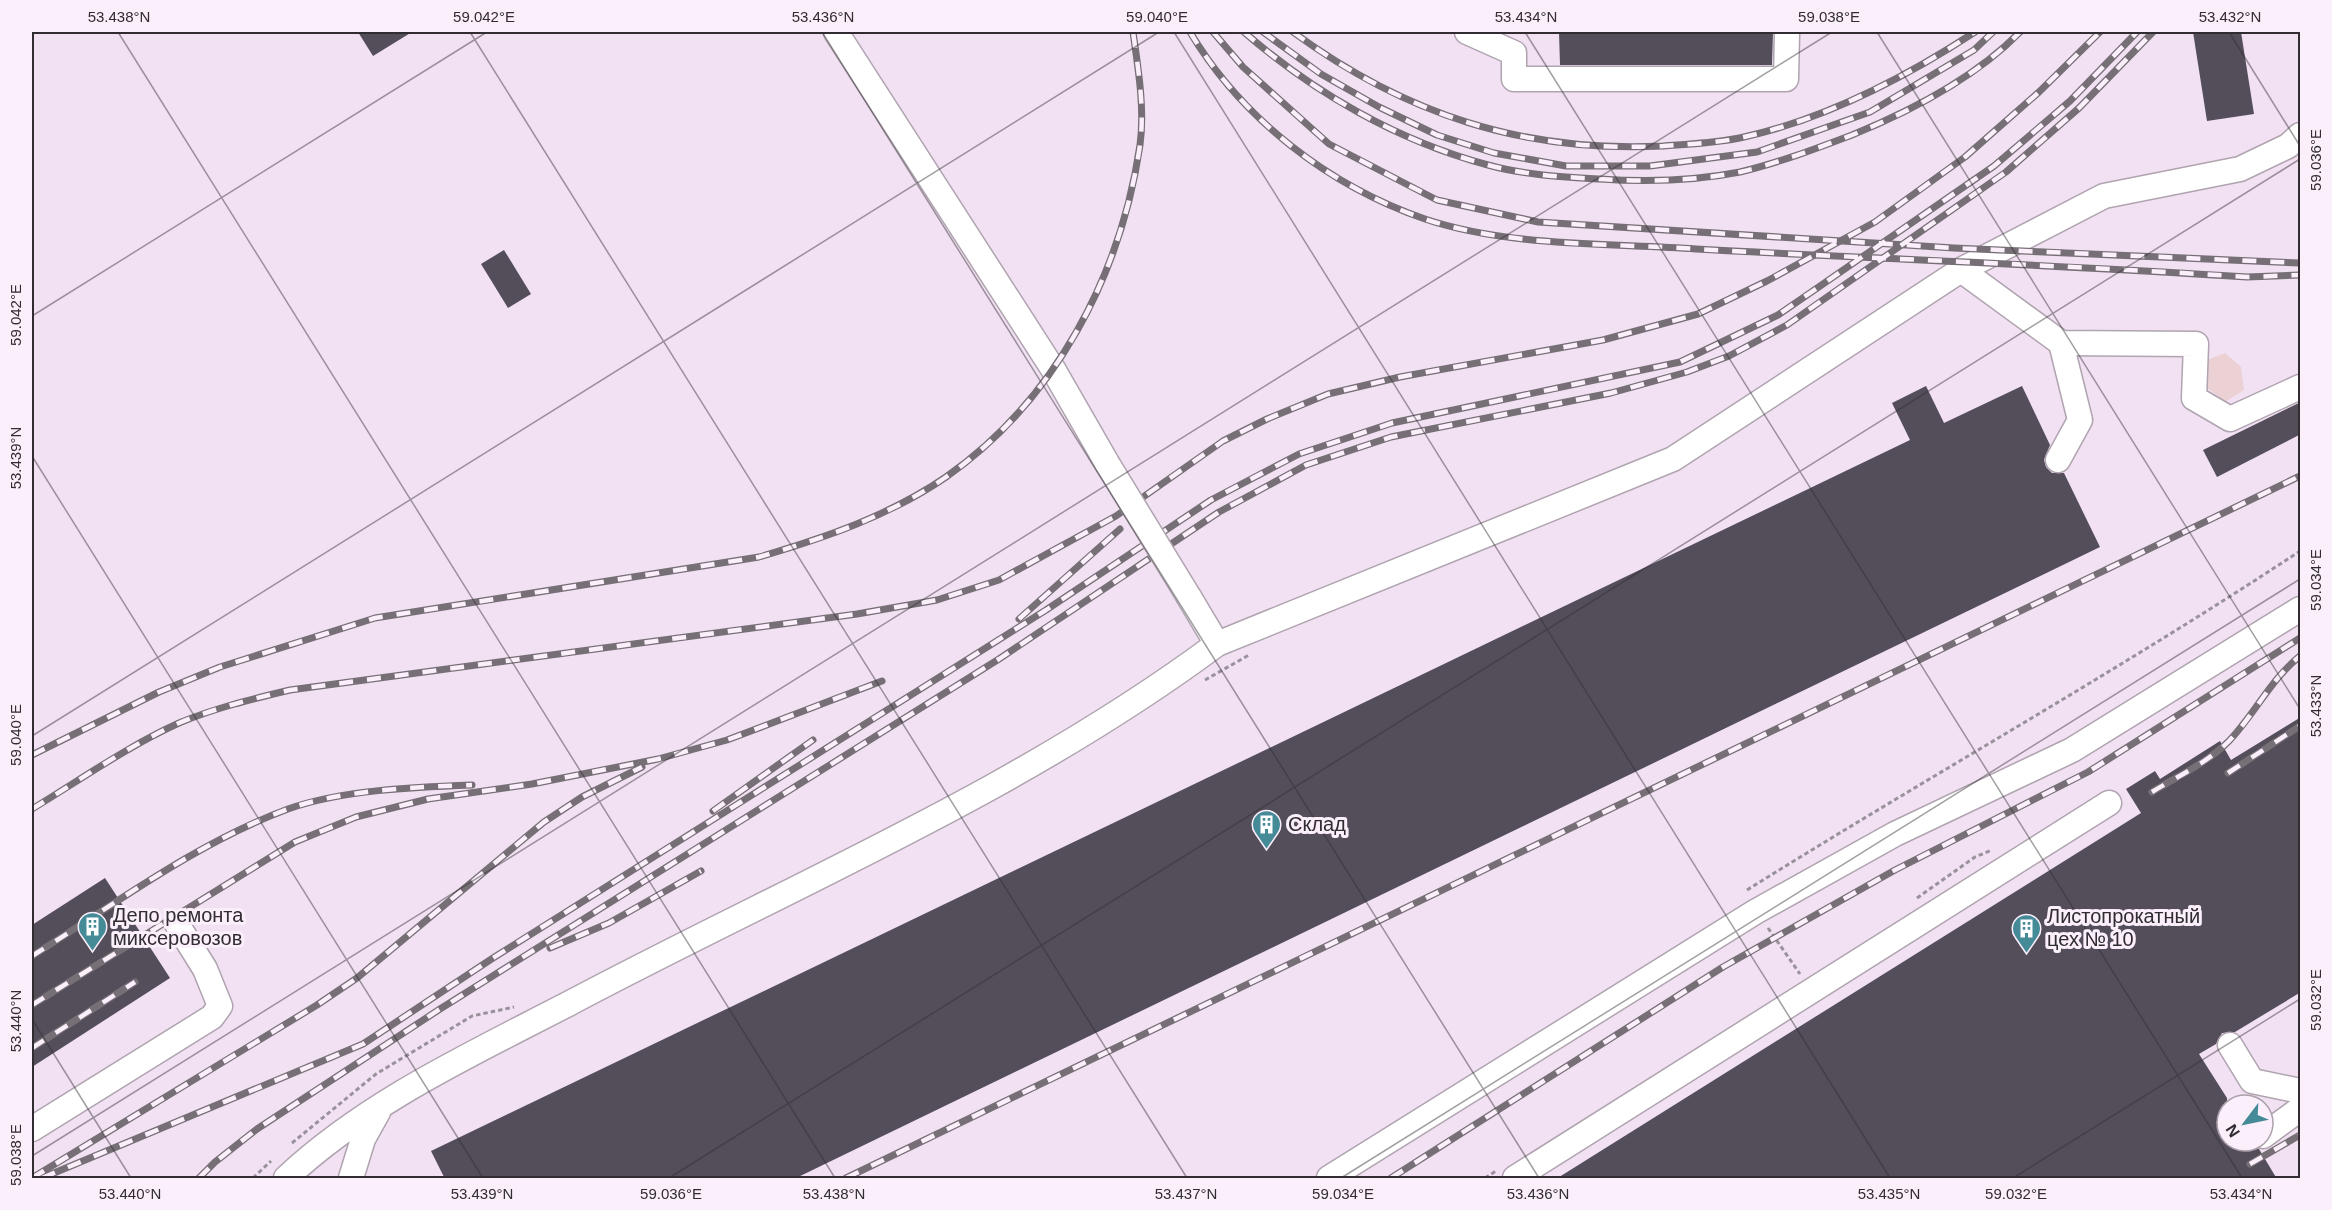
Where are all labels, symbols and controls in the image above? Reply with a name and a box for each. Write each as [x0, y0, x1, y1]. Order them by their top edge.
text: 53.438°N [88, 8, 150, 25]
text: 59.042°E [453, 8, 515, 25]
text: 53.436°N [792, 8, 854, 25]
text: 59.040°E [1126, 8, 1188, 25]
text: 53.434°N [1495, 8, 1557, 25]
text: 59.038°E [1798, 8, 1860, 25]
text: 53.432°N [2199, 8, 2261, 25]
text: 59.036°E [2307, 129, 2324, 191]
text: 59.042°E [7, 284, 24, 346]
text: 53.439°N [7, 427, 24, 489]
text: 59.034°E [2307, 549, 2324, 611]
text: 53.433°N [2307, 675, 2324, 737]
text: 59.040°E [7, 704, 24, 766]
building icon: Склад [1251, 808, 1283, 850]
place label: Склад [1288, 813, 1346, 835]
place label: Депо ремонта миксеровозов [113, 904, 244, 949]
place label: Листопрокатный цех № 10 [2047, 905, 2200, 950]
building icon: Депо ремонта миксеровозов [76, 910, 108, 952]
building icon: Листопрокатный цех № 10 [2010, 912, 2042, 954]
text: 59.032°E [2307, 969, 2324, 1031]
text: 53.440°N [7, 990, 24, 1052]
north arrow [2215, 1093, 2275, 1153]
text: N [2222, 1121, 2243, 1140]
text: 59.038°E [7, 1124, 24, 1186]
text: 53.440°N [99, 1185, 161, 1202]
text: 53.439°N [451, 1185, 513, 1202]
text: 59.036°E [640, 1185, 702, 1202]
text: 53.438°N [803, 1185, 865, 1202]
text: 53.437°N [1155, 1185, 1217, 1202]
text: 59.034°E [1312, 1185, 1374, 1202]
text: 53.436°N [1507, 1185, 1569, 1202]
text: 53.435°N [1858, 1185, 1920, 1202]
text: 59.032°E [1985, 1185, 2047, 1202]
text: 53.434°N [2210, 1185, 2272, 1202]

